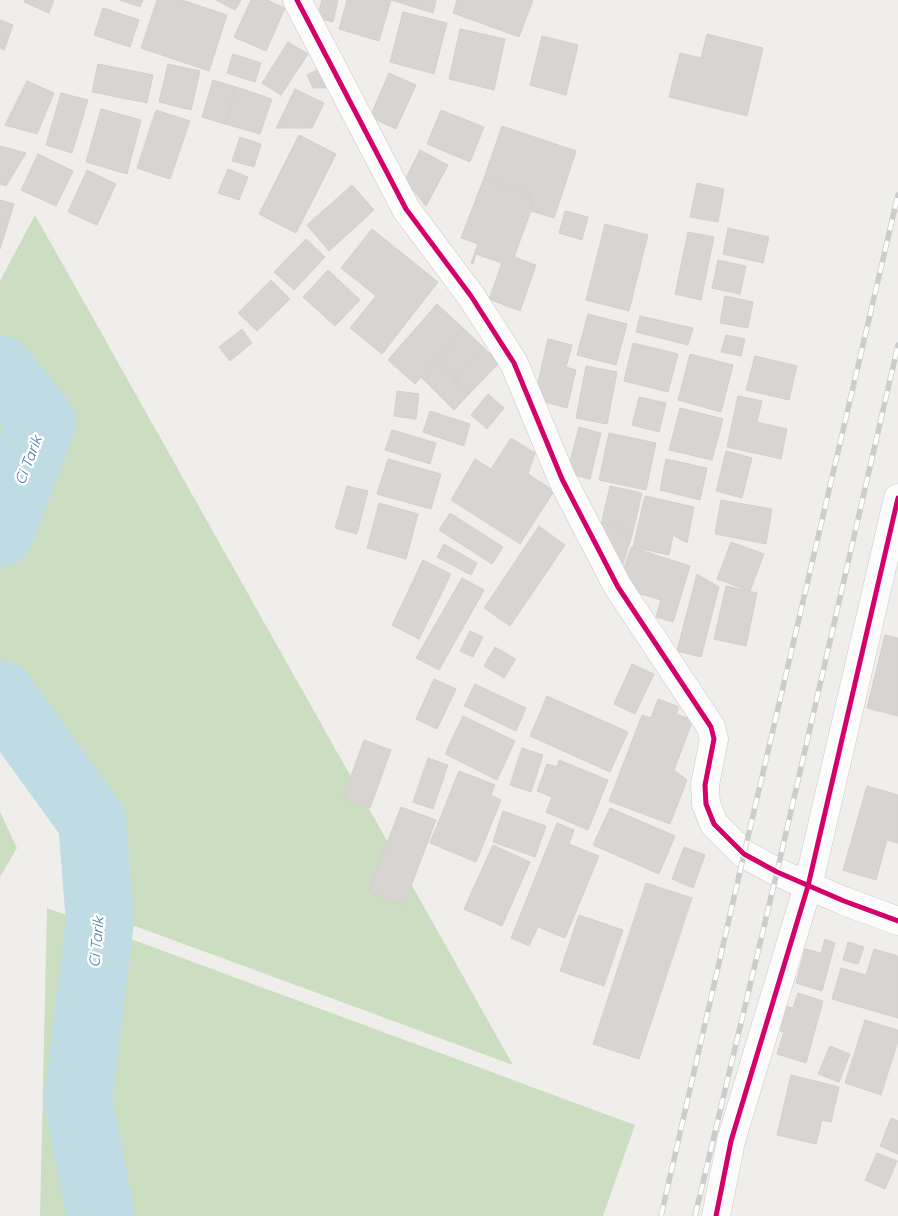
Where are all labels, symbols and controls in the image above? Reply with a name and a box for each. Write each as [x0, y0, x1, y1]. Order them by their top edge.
water label: Ci Tarik [10, 431, 47, 487]
water label: Ci Tarik [84, 914, 108, 968]

